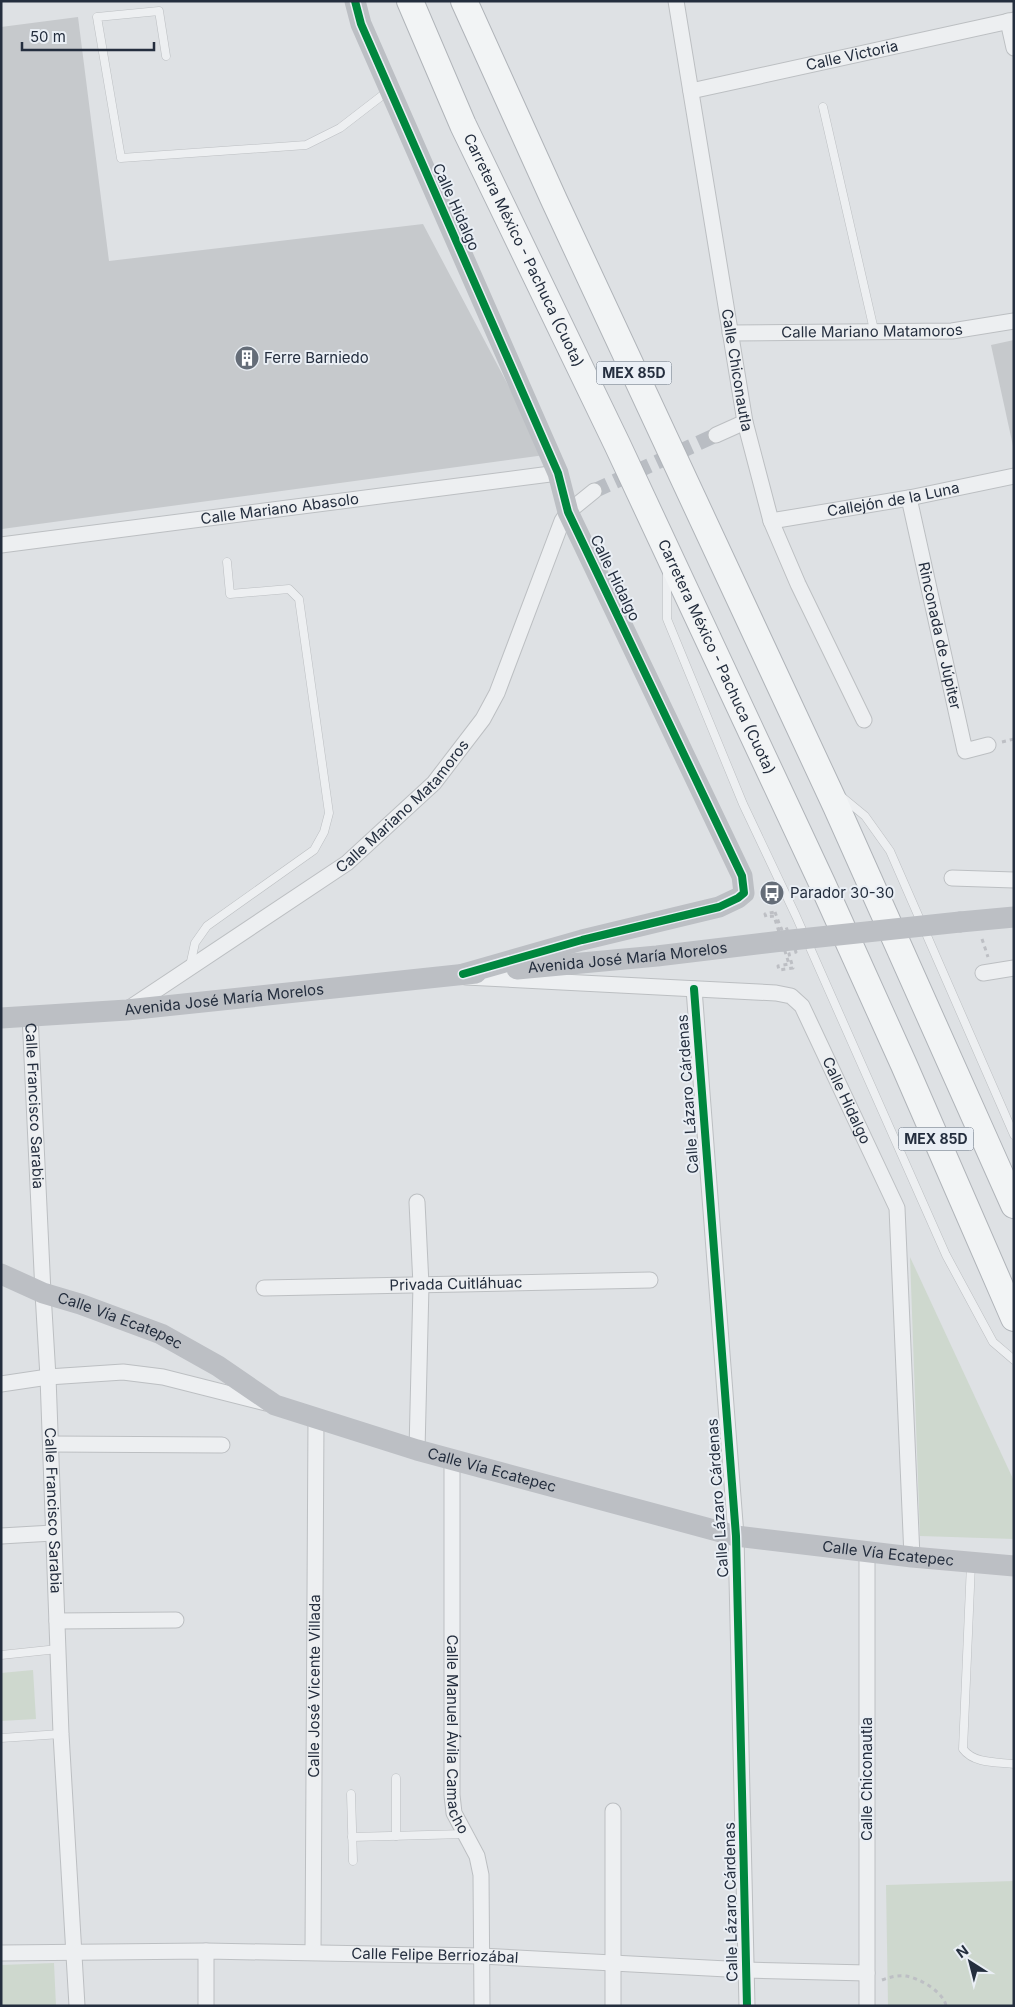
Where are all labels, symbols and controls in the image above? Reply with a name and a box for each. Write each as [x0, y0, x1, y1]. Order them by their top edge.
scale bar [22, 20, 155, 52]
text: 50 m [30, 27, 66, 46]
street label: Calle Victoria [804, 36, 900, 74]
street label: Carretera México - Pachuca (Cuota) [460, 130, 588, 370]
street label: Calle Hidalgo [429, 160, 484, 254]
street label: Calle Chiconautla [718, 307, 757, 433]
street label: Calle Mariano Matamoros [781, 319, 964, 342]
building icon: Ferre Barniedo [234, 345, 260, 371]
place label: Ferre Barniedo [264, 348, 369, 367]
road number: MEX 85D [596, 362, 672, 384]
street label: Callejón de la Luna [825, 478, 961, 521]
street label: Calle Mariano Abasolo [199, 489, 360, 528]
street label: Calle Hidalgo [586, 531, 645, 624]
street label: Carretera México - Pachuca (Cuota) [654, 536, 780, 777]
street label: Rinconada de Júpiter [914, 560, 966, 711]
street label: Calle Mariano Matamoros [332, 736, 473, 877]
bus stop icon: Parador 30-30 [759, 880, 785, 906]
place label: Parador 30-30 [790, 883, 894, 902]
street label: Avenida José María Morelos [527, 938, 728, 977]
street label: Avenida José María Morelos [123, 979, 325, 1019]
street label: Calle Lázaro Cárdenas [672, 1014, 703, 1174]
street label: Calle Francisco Sarabia [21, 1022, 48, 1189]
street label: Calle Hidalgo [818, 1054, 875, 1147]
road number: MEX 85D [898, 1128, 974, 1150]
street label: Privada Cuitláhuac [389, 1273, 523, 1294]
street label: Calle Vía Ecatepec [55, 1288, 186, 1353]
street label: Calle Lázaro Cárdenas [702, 1418, 733, 1578]
street label: Calle Francisco Sarabia [41, 1427, 66, 1594]
street label: Calle Vía Ecatepec [426, 1443, 558, 1496]
street label: Calle Vía Ecatepec [821, 1536, 955, 1570]
street label: Calle José Vicente Villada [304, 1594, 324, 1778]
street label: Calle Manuel Ávila Camacho [443, 1634, 473, 1837]
street label: Calle Chiconautla [857, 1717, 876, 1841]
street label: Calle Lázaro Cárdenas [720, 1822, 741, 1982]
north arrow [945, 1937, 995, 1987]
text: N [953, 1941, 971, 1961]
street label: Calle Felipe Berriozábal [351, 1944, 519, 1967]

